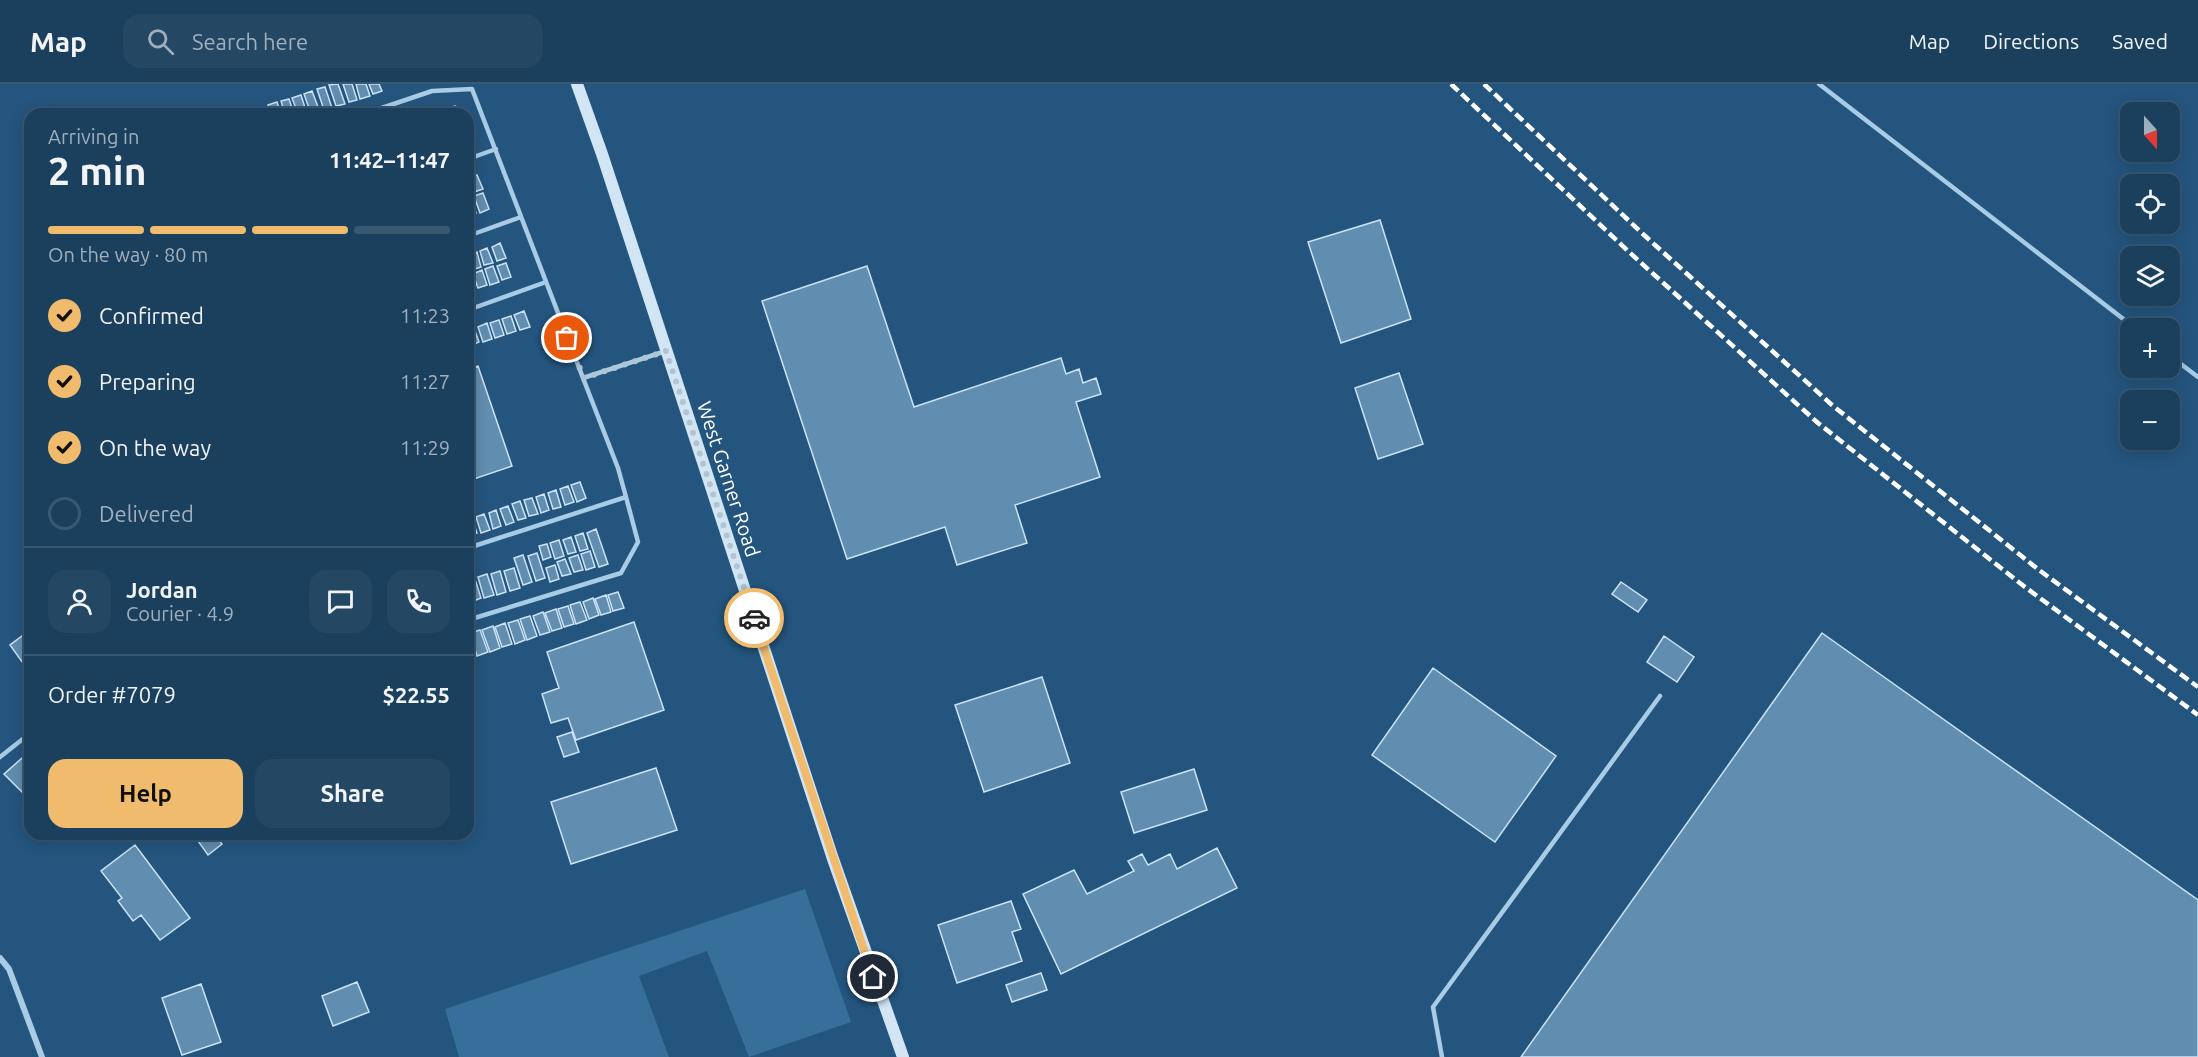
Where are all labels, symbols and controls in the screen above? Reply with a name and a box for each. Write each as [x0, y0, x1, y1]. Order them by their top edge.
search box [123, 14, 543, 68]
icon: search [144, 25, 177, 58]
text: Map [30, 26, 87, 57]
text: Search here [192, 29, 308, 54]
text: Map [1909, 29, 1950, 53]
text: Directions [1983, 29, 2079, 53]
text: Saved [2112, 29, 2168, 53]
north arrow [2120, 102, 2180, 162]
map controls [2120, 102, 2180, 450]
text: Arriving in [48, 125, 139, 148]
text: 11:42–11:47 [329, 147, 450, 172]
text: 2 min [48, 149, 147, 192]
button: locate [2120, 174, 2180, 234]
text: On the way · 80 m [48, 243, 208, 266]
button: layers [2120, 246, 2180, 306]
icon: check [48, 299, 81, 332]
text: Confirmed [99, 303, 204, 328]
text: 11:23 [400, 304, 450, 327]
pin [541, 312, 592, 363]
button: + [2120, 318, 2180, 378]
icon: bag [550, 321, 583, 354]
icon: check [48, 365, 81, 398]
text: Preparing [99, 369, 196, 394]
text: 11:27 [400, 370, 450, 393]
button: − [2120, 390, 2180, 450]
street label: West Garner Road [693, 398, 765, 560]
icon: check [48, 431, 81, 464]
text: On the way [99, 435, 211, 460]
text: 11:29 [400, 436, 450, 459]
text: Delivered [99, 501, 194, 526]
button: person [48, 570, 111, 633]
button: chat [309, 570, 372, 633]
button: phone [387, 570, 450, 633]
text: Jordan [126, 577, 198, 602]
courier [724, 588, 784, 648]
text: Courier · 4.9 [126, 602, 234, 625]
icon: car [738, 602, 771, 635]
text: Order #7079 [48, 682, 176, 707]
text: $22.55 [383, 682, 450, 707]
button: Help [48, 759, 243, 828]
button: Share [255, 759, 450, 828]
pin [847, 951, 898, 1002]
icon: home [856, 960, 889, 993]

